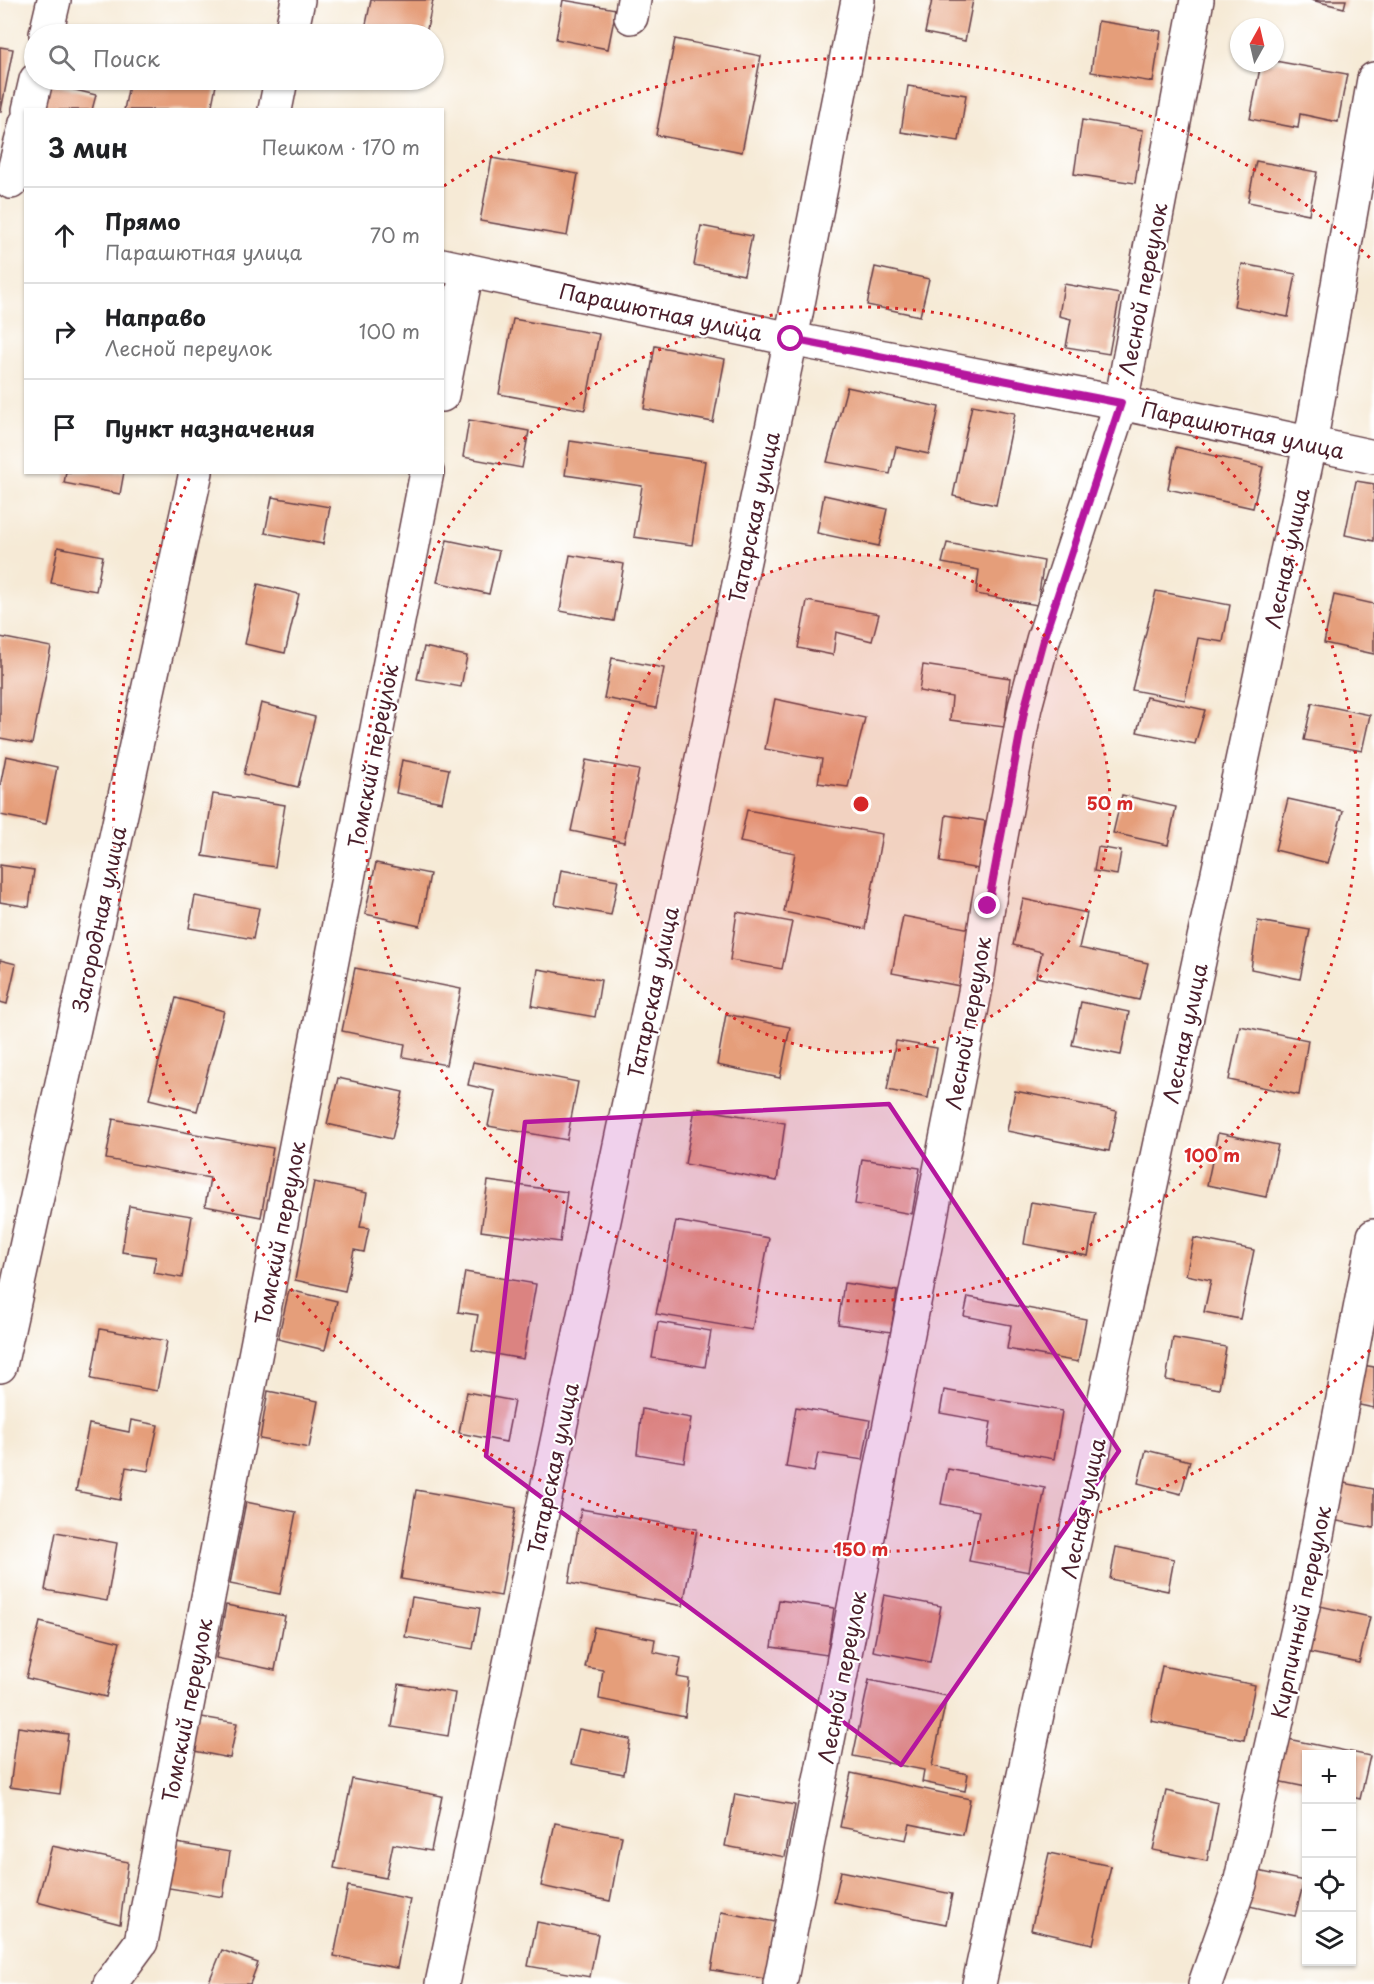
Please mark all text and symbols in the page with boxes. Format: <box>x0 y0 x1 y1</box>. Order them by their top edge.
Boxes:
north arrow <box>1230 18 1284 72</box>
search box <box>24 24 444 90</box>
icon: search <box>45 41 78 74</box>
text: Поиск <box>93 41 160 74</box>
text: 3 мин <box>48 128 128 167</box>
text: Пешком · 170 m <box>262 132 420 162</box>
street label: Лесной переулок <box>1110 199 1175 378</box>
text: Прямо <box>105 204 180 237</box>
icon: ahead <box>48 219 81 252</box>
text: 70 m <box>370 220 420 250</box>
text: Парашютная улица <box>105 237 302 267</box>
street label: Парашютная улица <box>556 274 766 348</box>
text: Направо <box>105 300 206 333</box>
icon: right <box>48 315 81 348</box>
text: 100 m <box>359 316 420 346</box>
route start <box>777 325 803 351</box>
text: Лесной переулок <box>105 333 272 363</box>
street label: Парашютная улица <box>1138 392 1348 466</box>
icon: arrive <box>48 411 81 444</box>
text: Пункт назначения <box>105 411 315 444</box>
street label: Татарская улица <box>719 428 787 606</box>
street label: Лесная улица <box>1256 484 1317 631</box>
street label: Томский переулок <box>338 661 406 851</box>
text: 50 m <box>1087 789 1133 816</box>
centre of rings <box>851 794 871 814</box>
street label: Загородная улица <box>63 822 133 1015</box>
route end <box>974 892 1000 918</box>
street label: Татарская улица <box>618 903 686 1081</box>
street label: Лесной переулок <box>936 933 998 1112</box>
street label: Лесная улица <box>1154 959 1215 1106</box>
street label: Томский переулок <box>245 1138 313 1328</box>
text: 100 m <box>1184 1141 1240 1168</box>
street label: Татарская улица <box>518 1379 586 1557</box>
street label: Лесная улица <box>1052 1434 1113 1581</box>
street label: Кирпичный переулок <box>1262 1502 1338 1722</box>
text: 150 m <box>834 1535 888 1562</box>
street label: Лесной переулок <box>809 1587 874 1766</box>
street label: Томский переулок <box>152 1615 220 1805</box>
map controls <box>1302 1750 1356 1966</box>
button: + <box>1302 1750 1356 1804</box>
button: − <box>1302 1804 1356 1858</box>
button: locate <box>1302 1858 1356 1912</box>
button: layers <box>1302 1912 1356 1966</box>

